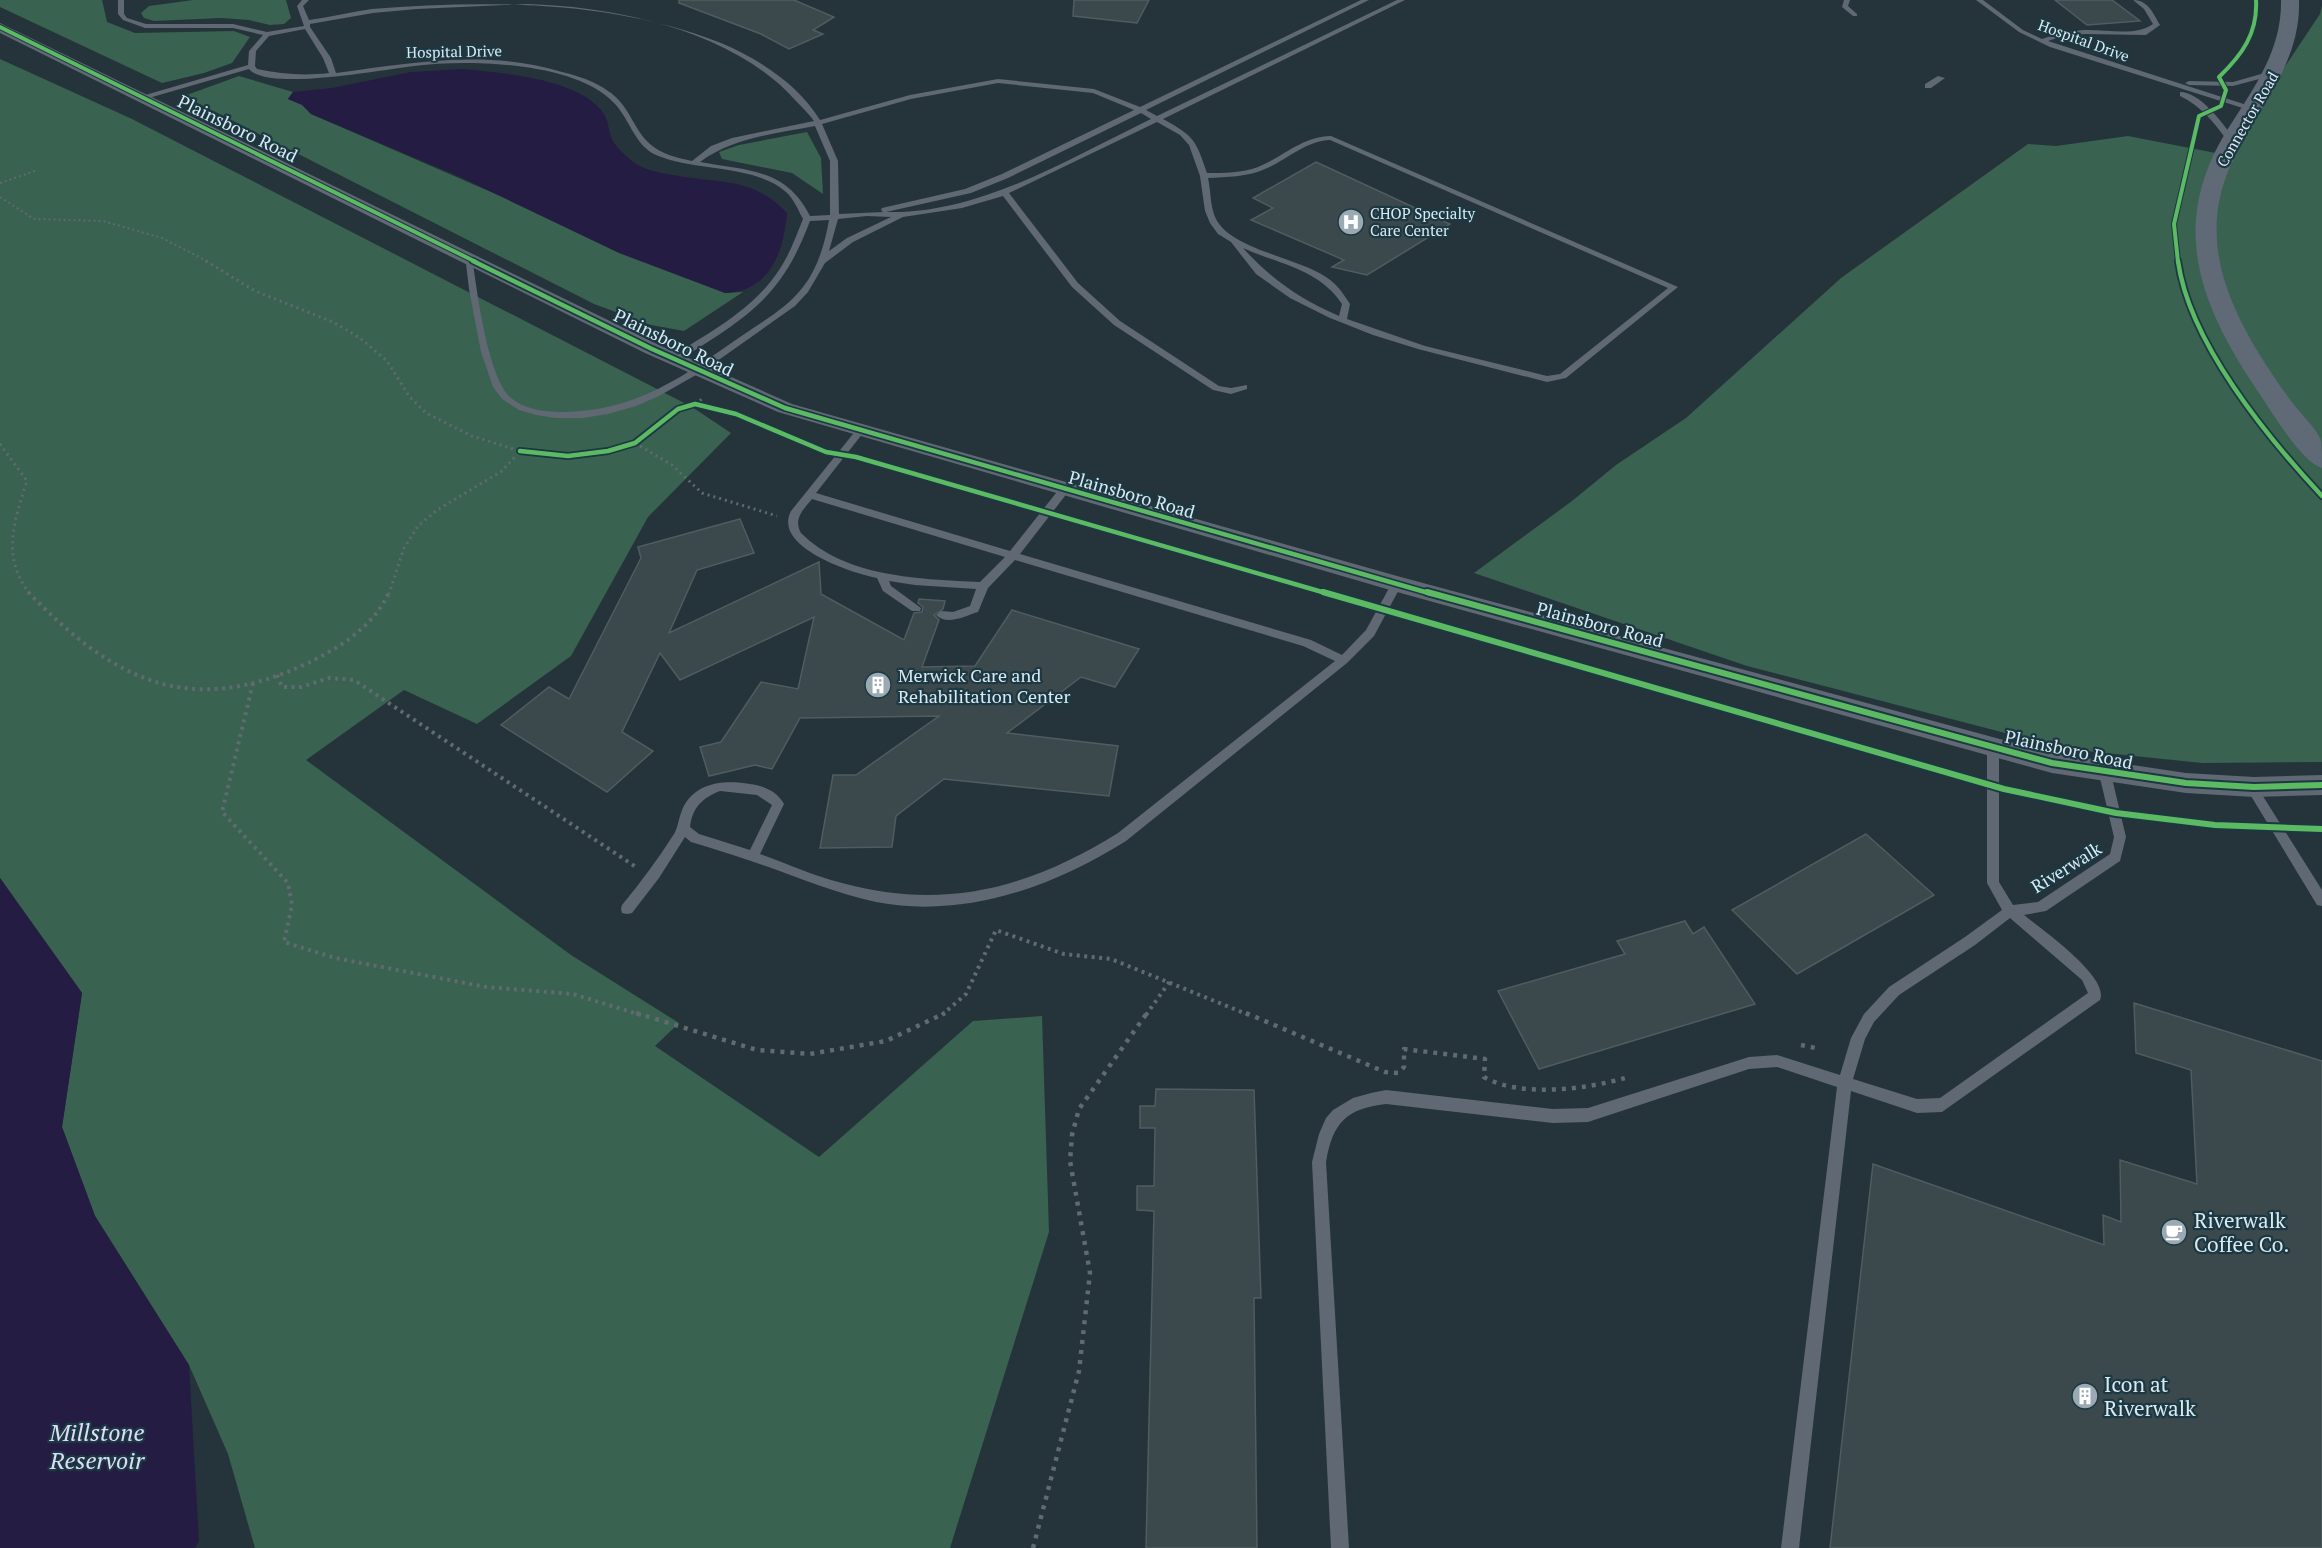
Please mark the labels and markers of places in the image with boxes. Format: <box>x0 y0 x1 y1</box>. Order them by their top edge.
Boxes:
place label: CHOP Specialty Care Center <box>1370 203 1475 240</box>
hospital icon: CHOP Specialty Care Center <box>1336 207 1366 237</box>
place label: Merwick Care and Rehabilitation Center <box>898 663 1070 708</box>
building icon: Merwick Care and Rehabilitation Center <box>863 670 893 700</box>
place label: Riverwalk Coffee Co. <box>2194 1206 2289 1258</box>
cafe icon: Riverwalk Coffee Co. <box>2159 1217 2189 1247</box>
place label: Icon at Riverwalk <box>2104 1370 2196 1422</box>
building icon: Icon at Riverwalk <box>2070 1381 2100 1411</box>

